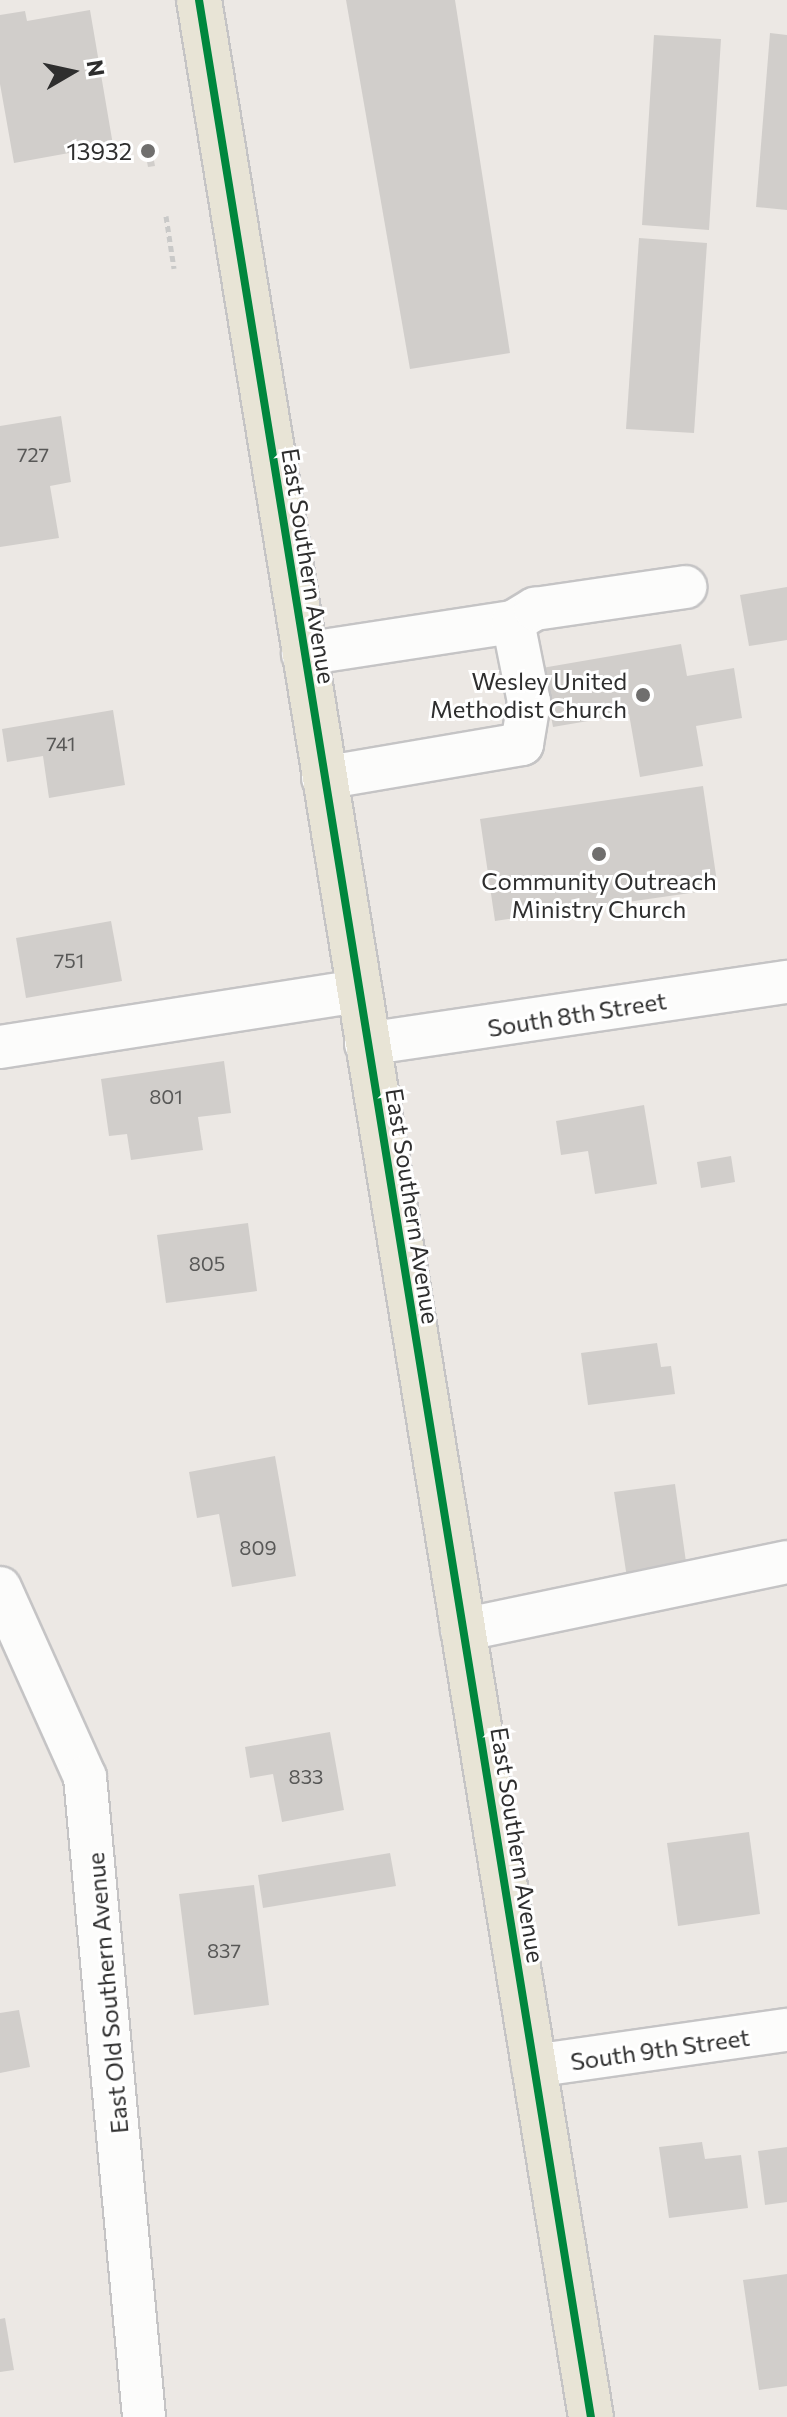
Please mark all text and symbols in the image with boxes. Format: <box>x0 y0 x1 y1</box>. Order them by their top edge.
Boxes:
north arrow <box>32 32 112 112</box>
text: N <box>82 58 111 78</box>
place label: 13932 <box>67 137 132 165</box>
marker: 13932 <box>139 142 157 160</box>
house number: 727 <box>17 442 49 466</box>
street label: East Southern Avenue <box>276 446 342 686</box>
place label: Wesley United Methodist Church <box>430 667 627 723</box>
marker: Wesley United Methodist Church <box>634 686 652 704</box>
house number: 741 <box>46 731 76 755</box>
marker: Community Outreach Ministry Church <box>590 845 608 863</box>
place label: Community Outreach Ministry Church <box>481 867 717 923</box>
house number: 751 <box>54 948 84 972</box>
street label: South 8th Street <box>486 986 668 1042</box>
house number: 801 <box>149 1084 183 1108</box>
street label: East Southern Avenue <box>380 1086 446 1326</box>
house number: 805 <box>189 1251 225 1275</box>
house number: 809 <box>239 1535 277 1559</box>
street label: East Southern Avenue <box>485 1725 551 1965</box>
house number: 833 <box>289 1764 323 1788</box>
street label: East Old Southern Avenue <box>80 1851 134 2135</box>
house number: 837 <box>207 1938 241 1962</box>
street label: South 9th Street <box>569 2022 751 2076</box>

